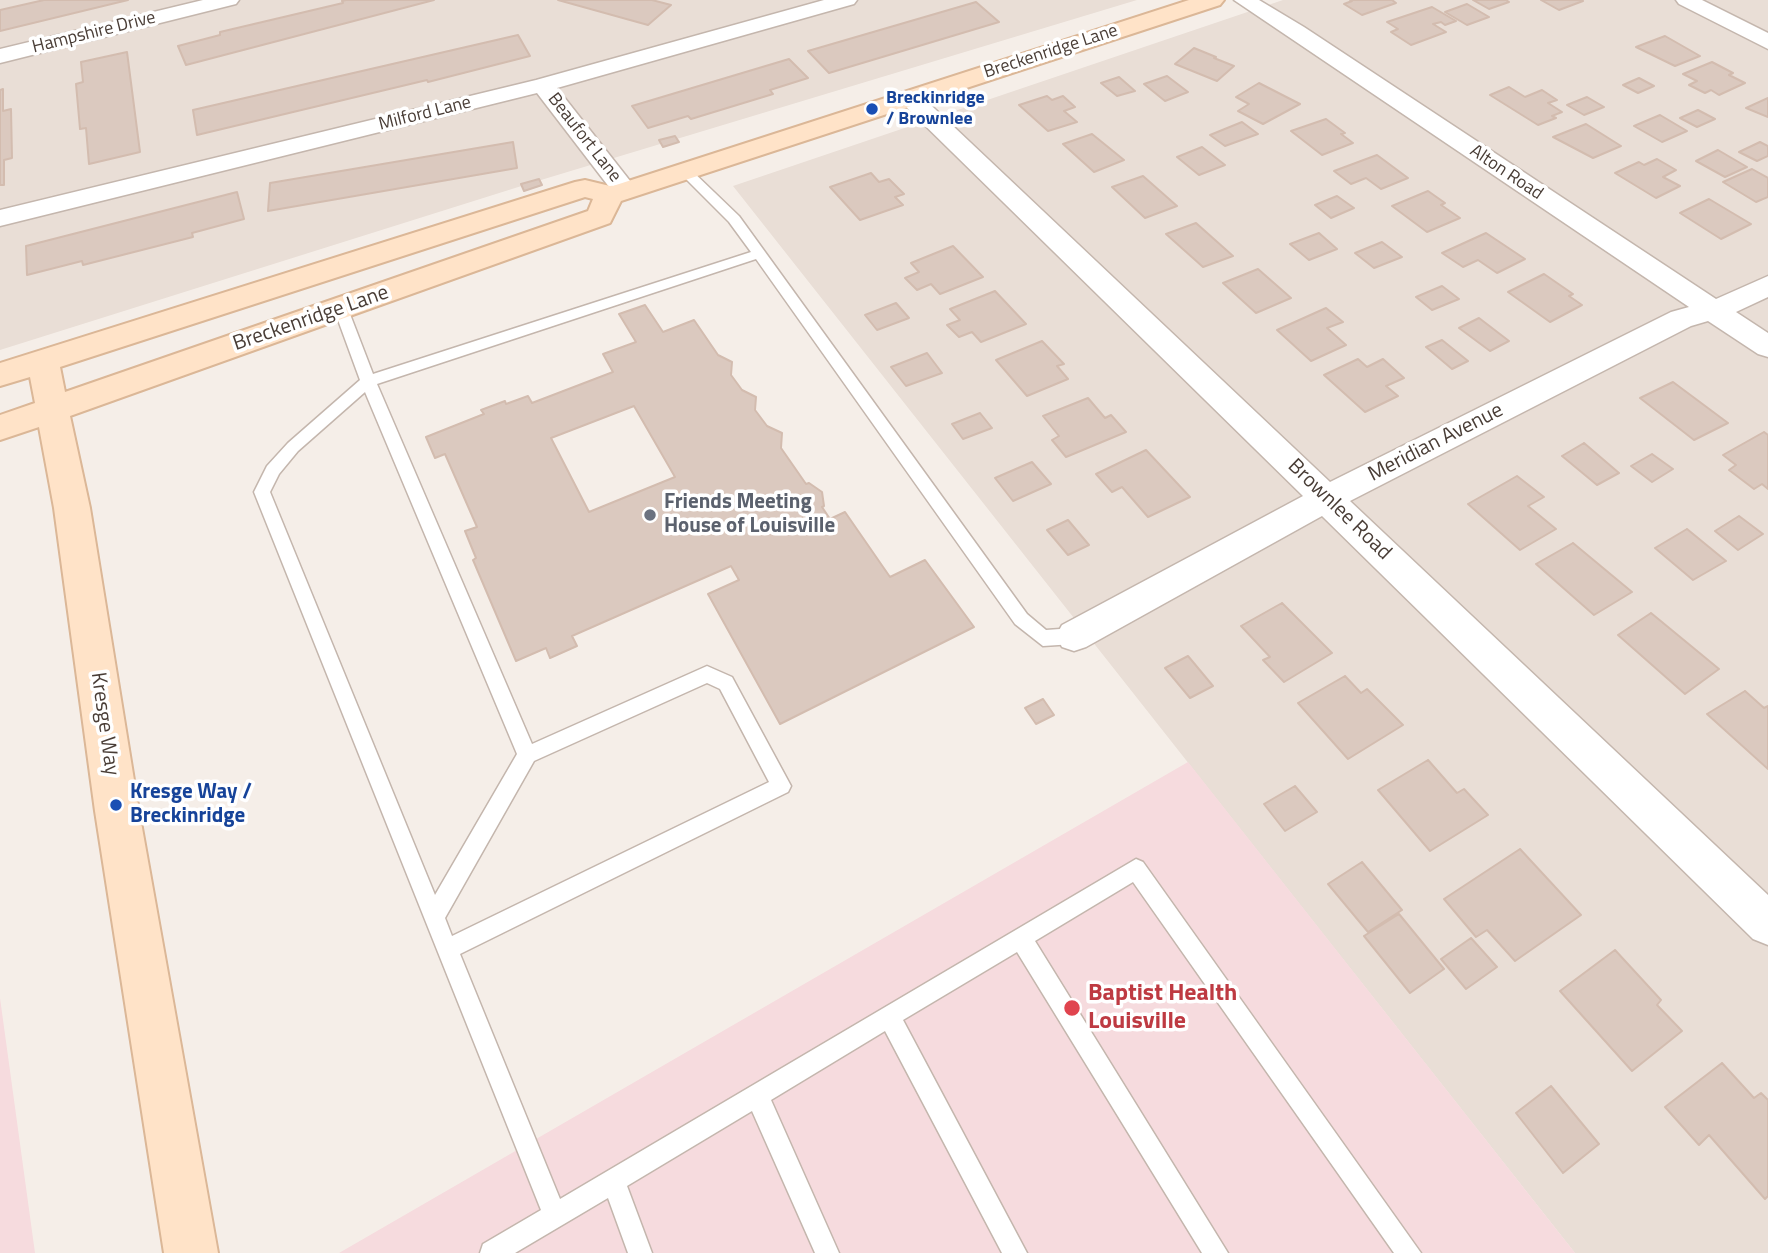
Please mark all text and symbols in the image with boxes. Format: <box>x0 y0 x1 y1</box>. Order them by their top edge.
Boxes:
street label: Hampshire Drive <box>30 7 158 59</box>
street label: Breckenridge Lane <box>981 20 1121 84</box>
place label: Breckinridge / Brownlee <box>886 88 985 130</box>
street label: Beaufort Lane <box>543 89 625 187</box>
street label: Milford Lane <box>377 92 473 136</box>
marker: Breckinridge / Brownlee <box>864 101 880 117</box>
street label: Alton Road <box>1465 141 1547 205</box>
street label: Breckenridge Lane <box>230 281 392 357</box>
street label: Meridian Avenue <box>1364 398 1508 488</box>
street label: Brownlee Road <box>1282 454 1396 566</box>
place label: Friends Meeting House of Louisville <box>664 490 835 540</box>
marker: Friends Meeting House of Louisville <box>642 507 658 523</box>
street label: Kresge Way <box>84 671 124 777</box>
place label: Kresge Way / Breckinridge <box>130 780 252 830</box>
marker: Kresge Way / Breckinridge <box>108 797 124 813</box>
place label: Baptist Health Louisville <box>1088 980 1237 1036</box>
marker: Baptist Health Louisville <box>1062 998 1082 1018</box>

